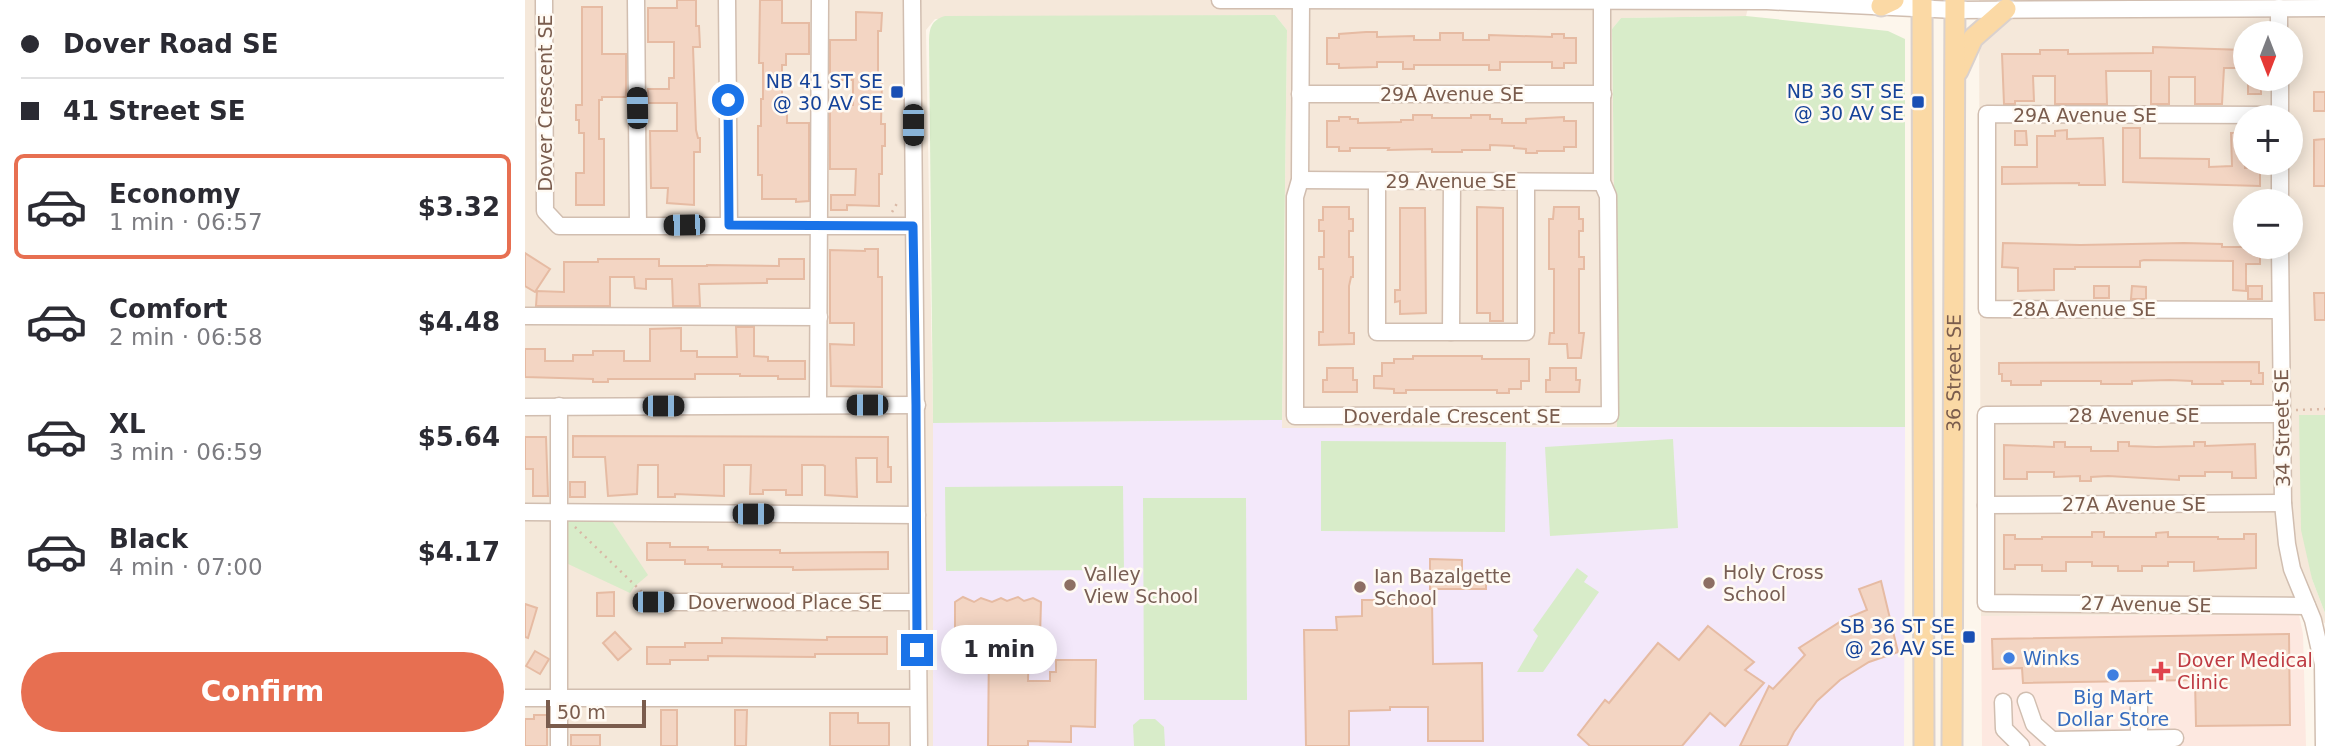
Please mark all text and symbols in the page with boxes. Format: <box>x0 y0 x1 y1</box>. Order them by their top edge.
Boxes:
street label: Dover Crescent SE <box>534 14 556 192</box>
north arrow <box>2233 21 2303 91</box>
map controls <box>2233 21 2303 259</box>
text: Dover Road SE <box>63 29 278 59</box>
place label: NB 41 ST SE @ 30 AV SE <box>766 70 883 114</box>
place label: NB 36 ST SE @ 30 AV SE <box>1787 80 1904 124</box>
street label: 29A Avenue SE <box>1380 83 1524 105</box>
route start <box>712 84 744 116</box>
marker: NB 41 ST SE @ 30 AV SE <box>889 84 905 100</box>
car <box>627 87 648 129</box>
marker: NB 36 ST SE @ 30 AV SE <box>1910 94 1926 110</box>
text: 41 Street SE <box>63 96 245 126</box>
car <box>903 104 924 146</box>
street label: 29A Avenue SE <box>2013 104 2157 126</box>
button: + <box>2233 105 2303 175</box>
street label: 29 Avenue SE <box>1386 170 1516 192</box>
icon: car <box>25 175 88 238</box>
text: Economy <box>109 179 240 209</box>
button: − <box>2233 189 2303 259</box>
text: $3.32 <box>418 192 500 222</box>
text: 1 min · 06:57 <box>109 209 263 235</box>
car <box>663 214 706 236</box>
icon: car <box>25 290 88 353</box>
text: Comfort <box>109 294 227 324</box>
street label: 28A Avenue SE <box>2012 298 2156 320</box>
text: $4.48 <box>418 307 500 337</box>
street label: 36 Street SE <box>1942 314 1965 432</box>
text: 2 min · 06:58 <box>109 324 263 350</box>
street label: 34 Street SE <box>2270 369 2294 487</box>
car <box>847 395 889 416</box>
car <box>643 396 685 417</box>
street label: 28 Avenue SE <box>2069 404 2199 426</box>
icon: car <box>25 405 88 468</box>
street label: Doverdale Crescent SE <box>1343 405 1561 427</box>
text: XL <box>109 409 146 439</box>
text: $5.64 <box>418 422 500 452</box>
text: 3 min · 06:59 <box>109 439 263 465</box>
street label: 27A Avenue SE <box>2062 493 2206 515</box>
car <box>733 504 775 525</box>
icon: car <box>25 520 88 583</box>
text: Black <box>109 524 188 554</box>
text: $4.17 <box>418 537 500 567</box>
text: 4 min · 07:00 <box>109 554 263 580</box>
place label: Holy Cross School <box>1723 561 1824 605</box>
place label: Valley View School <box>1084 563 1198 607</box>
place label: Ian Bazalgette School <box>1374 565 1511 609</box>
marker: Holy Cross School <box>1701 575 1717 591</box>
marker: Valley View School <box>1062 577 1078 593</box>
marker: Ian Bazalgette School <box>1352 579 1368 595</box>
street label: Doverwood Place SE <box>688 591 882 613</box>
car <box>633 592 675 613</box>
street label: 27 Avenue SE <box>2080 592 2212 616</box>
place label: SB 36 ST SE @ 26 AV SE <box>1840 615 1955 659</box>
callout: 1 min <box>941 626 1057 674</box>
marker: SB 36 ST SE @ 26 AV SE <box>1961 629 1977 645</box>
route end <box>901 634 933 666</box>
text: 1 min <box>963 636 1035 662</box>
place label: Winks <box>2023 647 2080 669</box>
place label: Dover Medical Clinic <box>2177 649 2313 693</box>
marker: Winks <box>2001 650 2017 666</box>
button: Confirm <box>21 652 504 732</box>
marker: Dover Medical Clinic <box>2151 661 2171 681</box>
marker: Big Mart Dollar Store <box>2105 667 2121 683</box>
place label: Big Mart Dollar Store <box>2057 686 2169 730</box>
scale bar <box>546 697 646 729</box>
text: 50 m <box>557 701 606 723</box>

